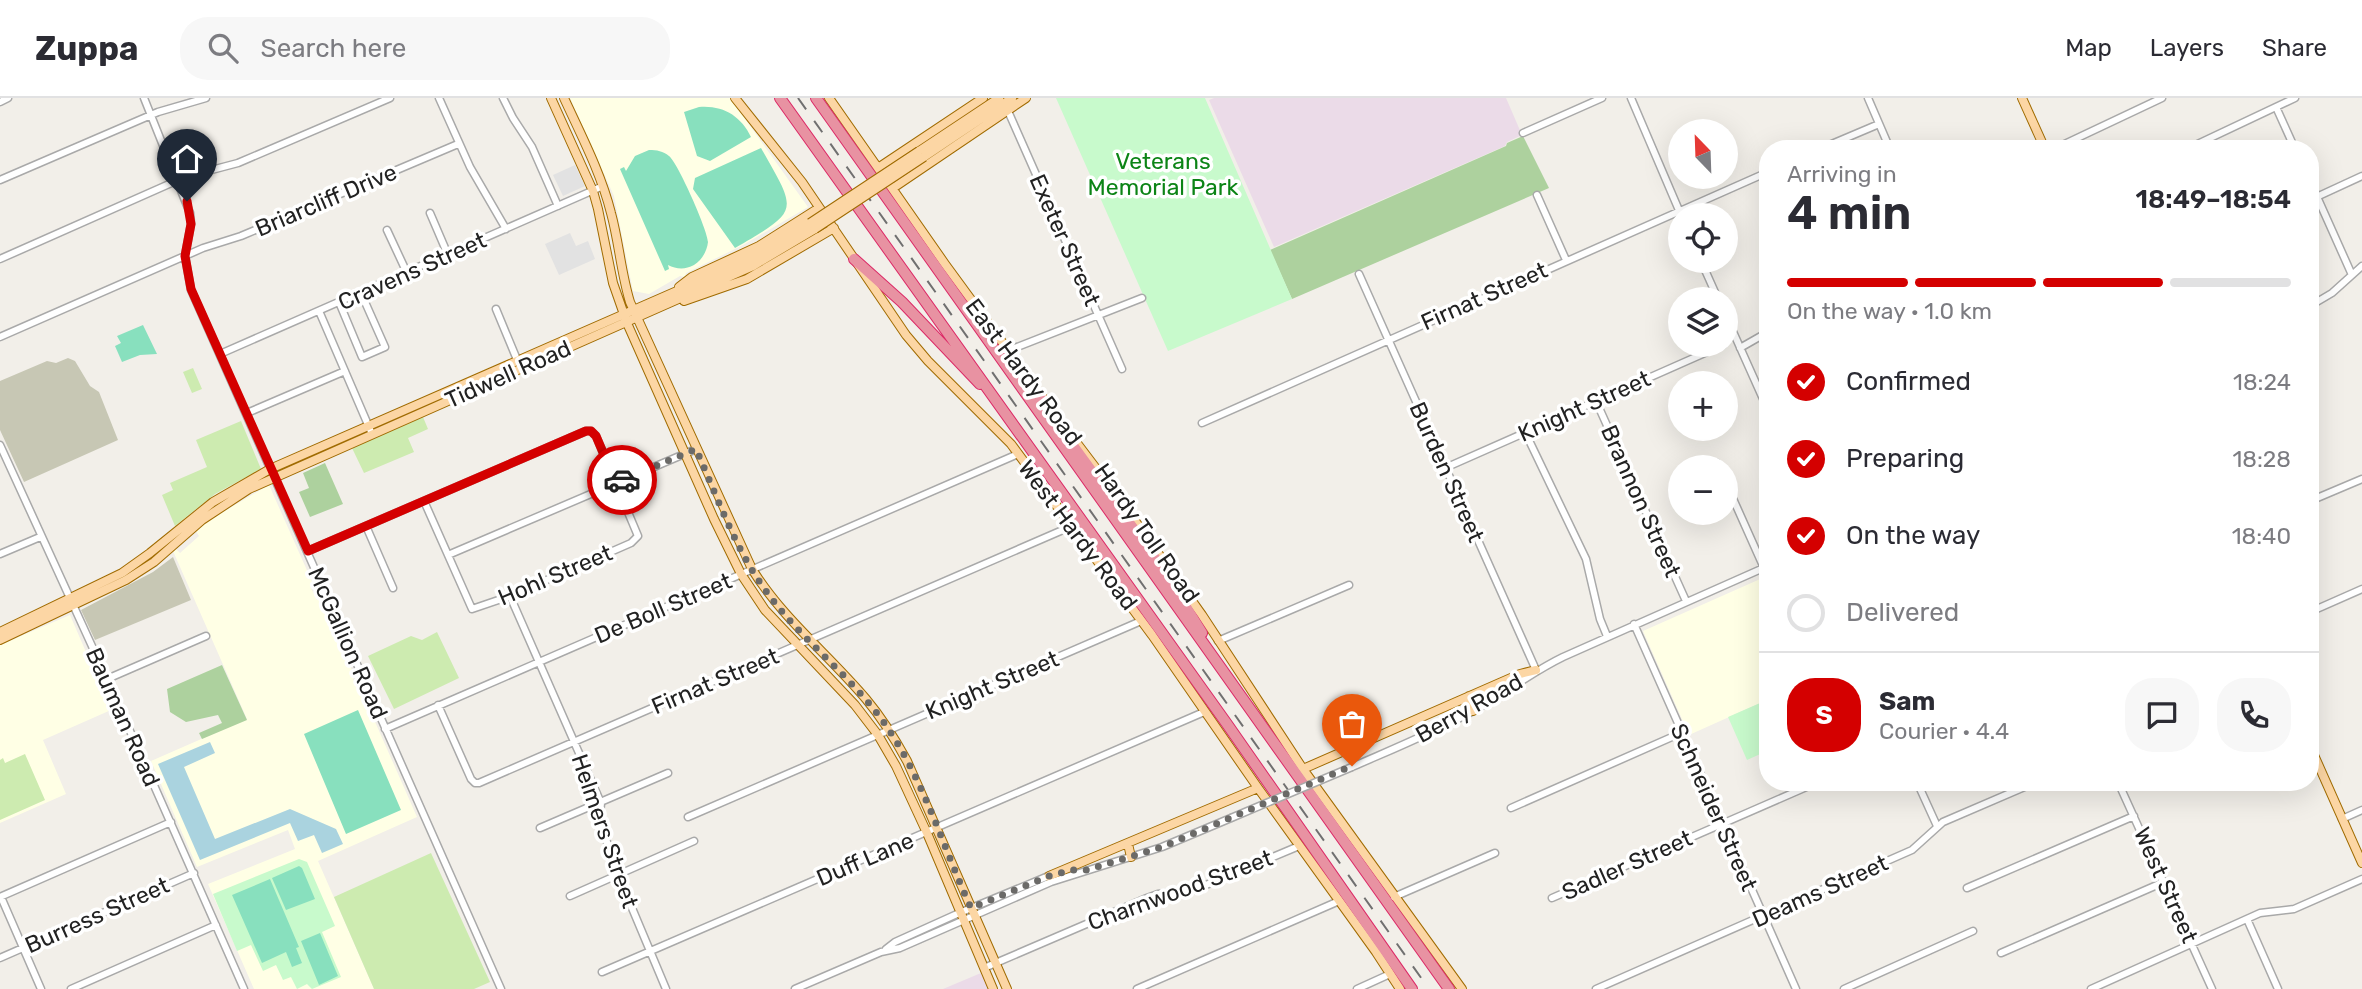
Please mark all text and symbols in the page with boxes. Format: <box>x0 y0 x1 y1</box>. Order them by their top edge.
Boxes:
search box <box>180 17 670 80</box>
text: Zuppa <box>35 29 138 68</box>
icon: search <box>204 29 242 67</box>
text: Search here <box>260 33 406 64</box>
text: Map <box>2065 34 2112 62</box>
text: Layers <box>2150 34 2224 62</box>
text: Share <box>2262 34 2327 62</box>
north arrow <box>1668 119 1738 189</box>
map controls <box>1668 119 1738 525</box>
pin <box>157 129 217 201</box>
icon: home <box>168 140 206 178</box>
park label: Veterans Memorial Park <box>1088 147 1239 201</box>
street label: Briarcliff Drive <box>251 158 401 242</box>
text: Arriving in <box>1787 160 1897 188</box>
street label: Exeter Street <box>1024 170 1106 310</box>
text: 18:49–18:54 <box>2136 184 2291 215</box>
text: 4 min <box>1787 186 1911 241</box>
button: locate <box>1668 203 1738 273</box>
street label: Cravens Street <box>334 226 490 316</box>
street label: Firnat Street <box>1416 256 1552 336</box>
button: layers <box>1668 287 1738 357</box>
street label: East Hardy Road <box>960 293 1088 451</box>
text: On the way · 1.0 km <box>1787 297 1992 325</box>
street label: Tidwell Road <box>441 334 575 414</box>
icon: check <box>1787 363 1825 401</box>
street label: Knight Street <box>1513 364 1655 448</box>
text: Confirmed <box>1846 366 1971 397</box>
text: 18:24 <box>2233 368 2291 396</box>
button: + <box>1668 371 1738 441</box>
street label: Burden Street <box>1404 398 1490 546</box>
street label: Brannon Street <box>1595 421 1687 581</box>
icon: check <box>1787 440 1825 478</box>
text: Preparing <box>1846 443 1964 474</box>
courier <box>587 445 657 515</box>
text: 18:28 <box>2233 445 2291 473</box>
street label: West Hardy Road <box>1012 454 1144 616</box>
button: − <box>1668 455 1738 525</box>
street label: Hardy Toll Road <box>1088 458 1206 608</box>
icon: car <box>603 461 641 499</box>
icon: check <box>1787 517 1825 555</box>
text: On the way <box>1846 520 1980 551</box>
text: 18:40 <box>2232 522 2291 550</box>
street label: Hohl Street <box>494 538 616 612</box>
street label: McGallion Road <box>302 563 394 723</box>
street label: De Boll Street <box>590 567 736 649</box>
text: Delivered <box>1846 597 1959 628</box>
street label: Firnat Street <box>647 642 783 720</box>
street label: Bauman Road <box>80 643 166 791</box>
street label: Knight Street <box>921 644 1063 726</box>
street label: Berry Road <box>1411 667 1527 749</box>
button: chat <box>2125 678 2199 752</box>
button: phone <box>2217 678 2291 752</box>
text: Sam <box>1879 686 1935 717</box>
pin <box>1322 694 1382 766</box>
text: S <box>1815 700 1833 731</box>
icon: bag <box>1333 705 1371 743</box>
text: Courier · 4.4 <box>1879 717 2009 745</box>
street label: Schneider Street <box>1665 719 1763 895</box>
street label: Helmers Street <box>566 750 644 912</box>
street label: West Street <box>2128 823 2204 947</box>
street label: Sadler Street <box>1558 824 1696 906</box>
street label: Duff Lane <box>812 826 918 892</box>
street label: Charnwood Street <box>1084 844 1276 936</box>
street label: Deams Street <box>1748 849 1892 933</box>
street label: Burress Street <box>21 871 173 959</box>

